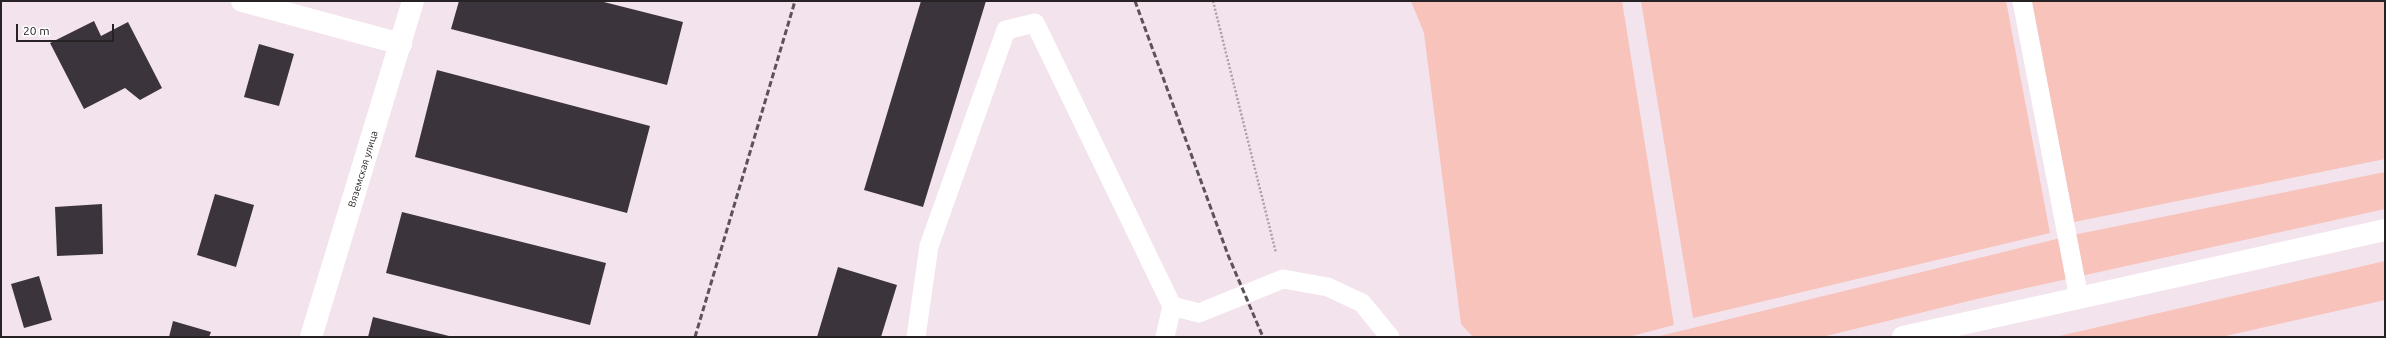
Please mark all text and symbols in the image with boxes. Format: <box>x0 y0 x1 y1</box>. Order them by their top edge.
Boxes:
scale bar <box>18 16 116 42</box>
text: 20 m <box>23 24 50 37</box>
street label: Вяземская улица <box>346 129 380 209</box>

